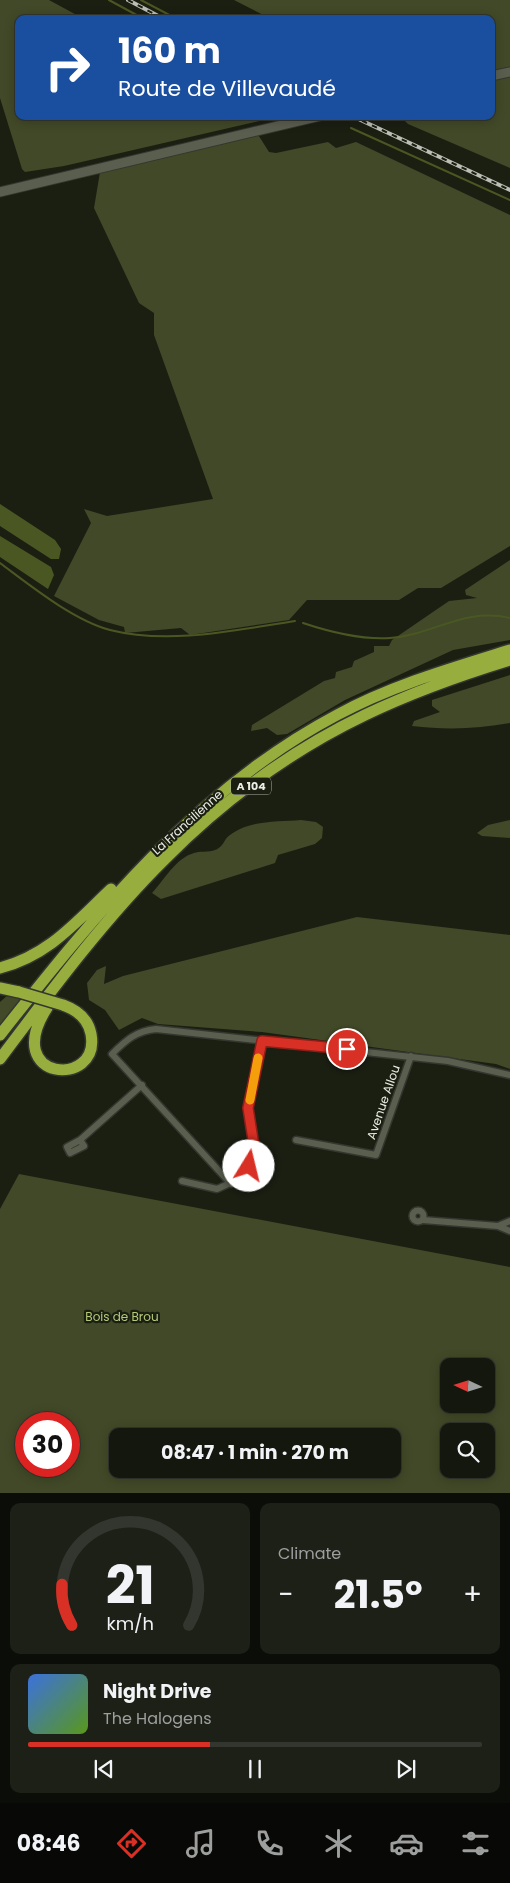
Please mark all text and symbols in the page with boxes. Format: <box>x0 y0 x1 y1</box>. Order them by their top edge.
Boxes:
text: 160 m <box>118 26 221 75</box>
icon: right <box>35 35 100 100</box>
text: Route de Villevaudé <box>118 73 336 104</box>
road number: A 104 <box>231 778 271 794</box>
street label: La Francilienne <box>148 786 226 858</box>
pin <box>326 1028 368 1070</box>
icon: arrive <box>333 1035 361 1063</box>
street label: Avenue Allou <box>362 1063 404 1141</box>
position arrow <box>222 1139 274 1191</box>
park label: Bois de Brou <box>85 1308 159 1325</box>
north arrow <box>440 1358 495 1412</box>
map controls <box>440 1358 495 1478</box>
speed limit sign: 30 <box>15 1412 80 1477</box>
button: search <box>440 1423 495 1478</box>
text: 08:47 · 1 min · 270 m <box>161 1439 349 1466</box>
text: Climate <box>278 1542 341 1565</box>
text: 21 <box>105 1549 155 1622</box>
text: 21.5° <box>334 1568 423 1621</box>
text: − <box>278 1575 293 1614</box>
text: + <box>463 1575 482 1614</box>
text: km/h <box>106 1611 154 1636</box>
text: Night Drive <box>103 1678 212 1705</box>
text: The Halogens <box>103 1707 211 1730</box>
icon: previous <box>90 1755 118 1783</box>
icon: pause <box>241 1755 269 1783</box>
icon: next <box>392 1755 420 1783</box>
icon: directions <box>114 1826 149 1861</box>
icon: music <box>183 1826 218 1861</box>
icon: phone <box>252 1826 287 1861</box>
icon: climate <box>321 1826 356 1861</box>
icon: car <box>389 1826 424 1861</box>
icon: filters <box>458 1826 493 1861</box>
text: 08:46 <box>17 1828 81 1859</box>

